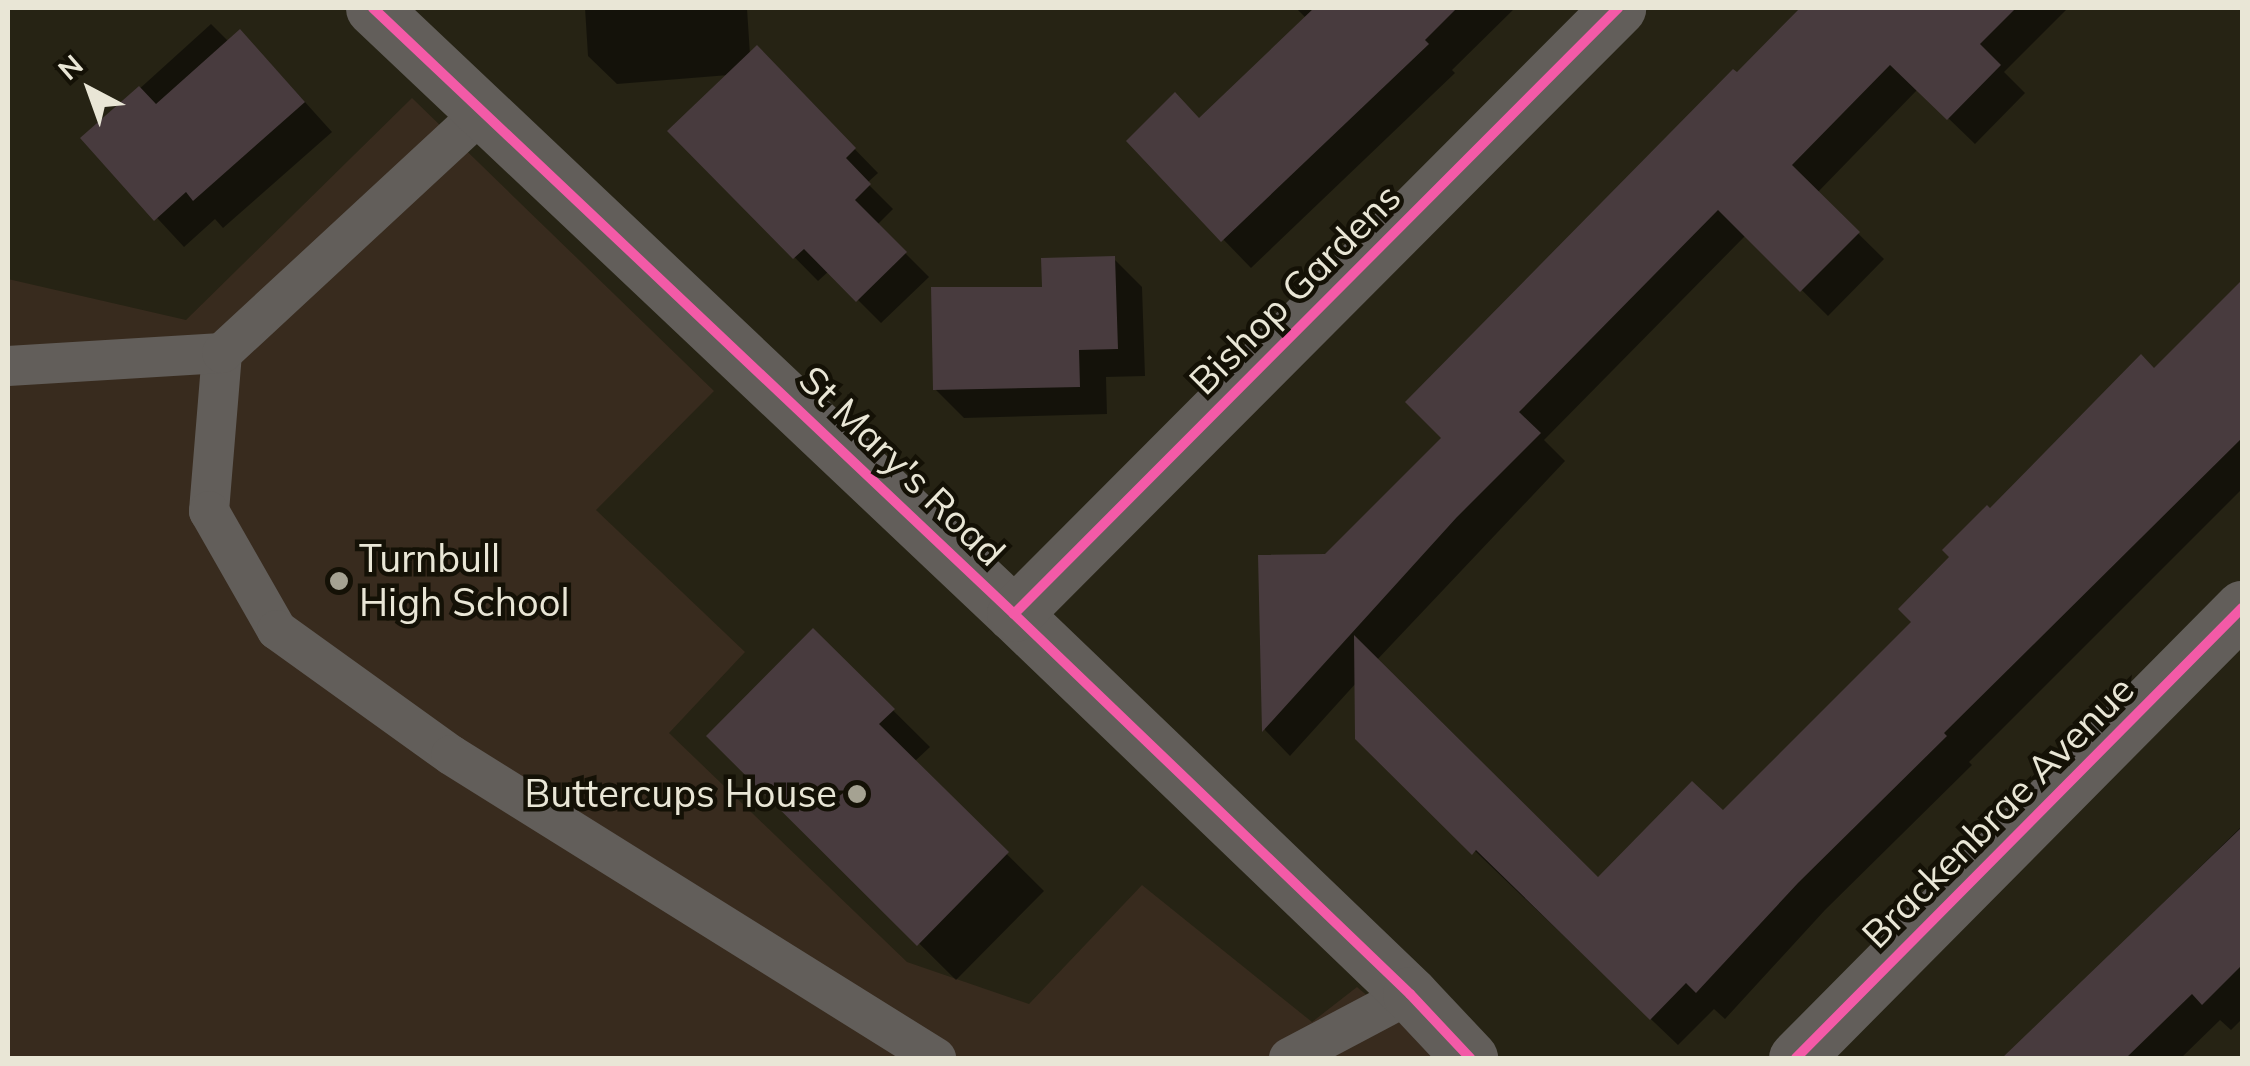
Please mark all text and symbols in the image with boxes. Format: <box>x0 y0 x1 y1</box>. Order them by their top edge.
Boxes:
north arrow <box>40 40 140 140</box>
text: N <box>51 47 89 87</box>
street label: Bishop Gardens <box>1180 174 1410 404</box>
street label: St Mary's Road <box>790 357 1014 575</box>
place label: Turnbull High School <box>359 536 569 626</box>
marker: Turnbull High School <box>328 570 350 592</box>
street label: Brackenbrae Avenue <box>1853 667 2143 957</box>
place label: Buttercups House <box>525 771 837 817</box>
marker: Buttercups House <box>846 783 868 805</box>

